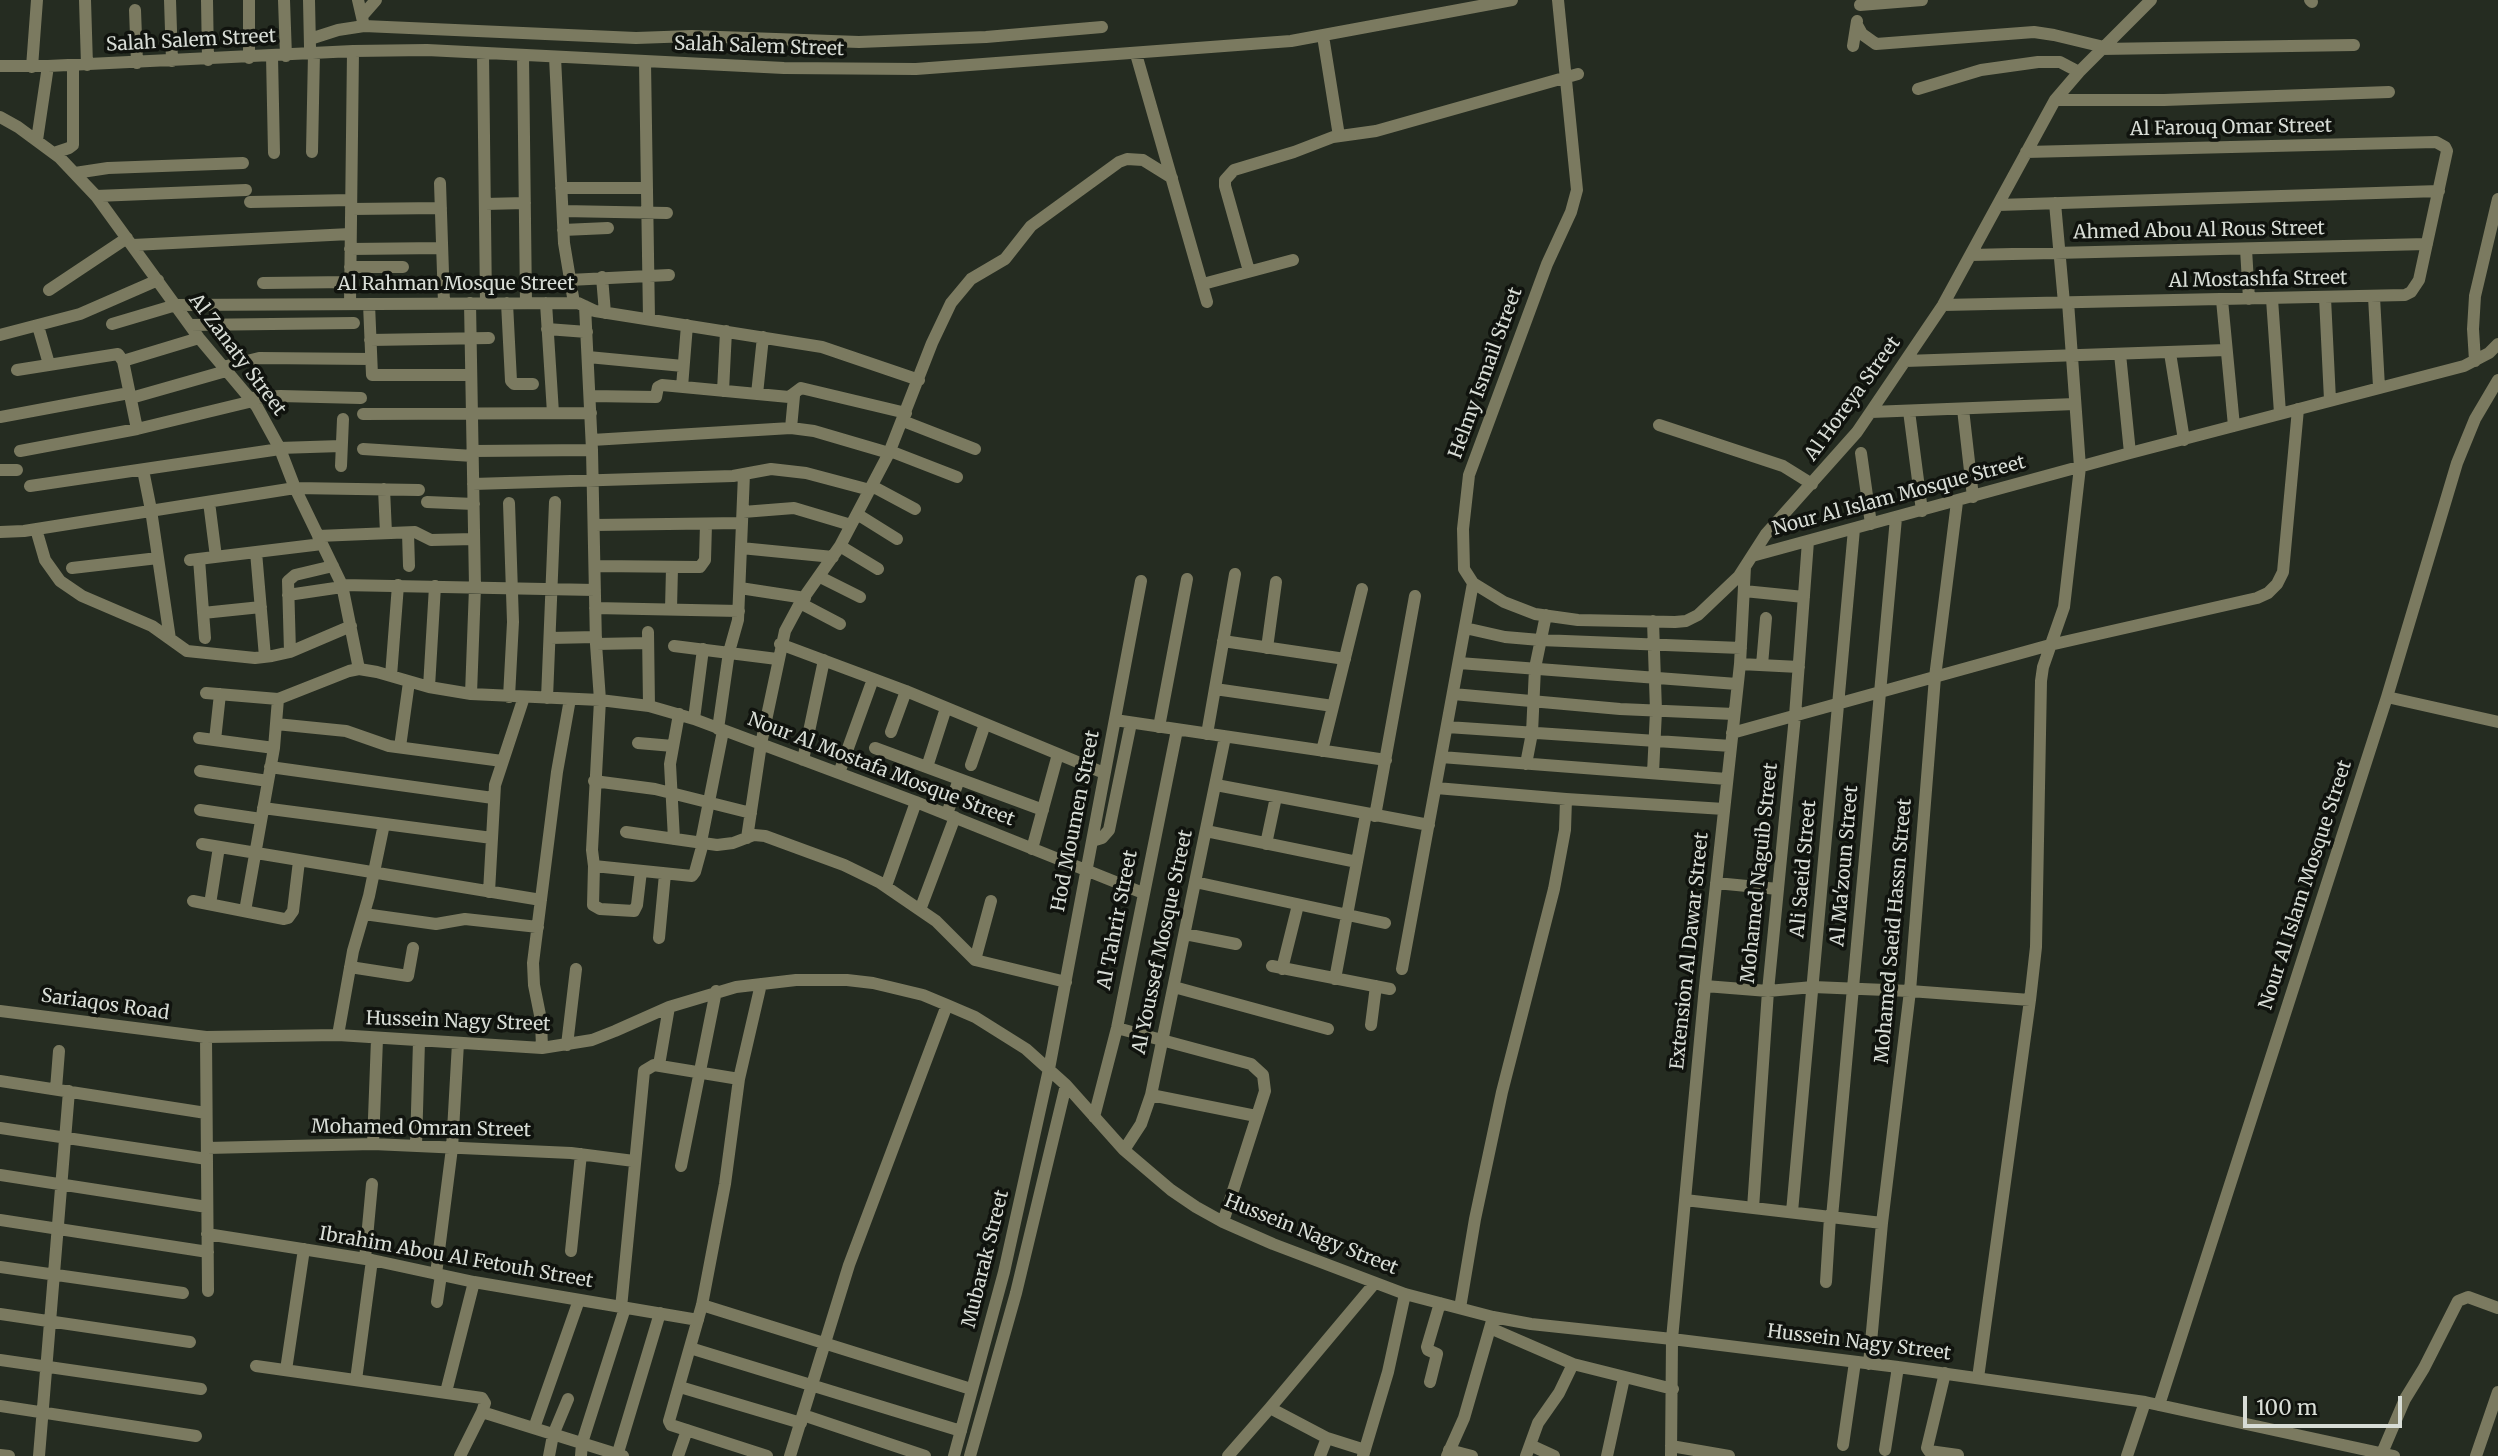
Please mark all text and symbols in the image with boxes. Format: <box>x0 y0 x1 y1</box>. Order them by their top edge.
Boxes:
street label: Salah Salem Street <box>105 25 277 57</box>
street label: Salah Salem Street <box>673 33 845 61</box>
street label: Al Farouq Omar Street <box>2130 115 2332 141</box>
street label: Ahmed Abou Al Rous Street <box>2073 217 2325 245</box>
street label: Al Mostashfa Street <box>2168 267 2348 293</box>
street label: Al Rahman Mosque Street <box>337 274 575 296</box>
street label: Helmy Ismail Street <box>1444 284 1528 462</box>
street label: Al Zanaty Street <box>184 289 290 421</box>
street label: Al Horeya Street <box>1800 332 1906 466</box>
street label: Nour Al Islam Mosque Street <box>1770 451 2028 541</box>
street label: Nour Al Mostafa Mosque Street <box>744 708 1018 832</box>
street label: Hod Moumen Street <box>1047 728 1105 914</box>
street label: Nour Al Islam Mosque Street <box>2255 757 2357 1013</box>
street label: Mohamed Naguib Street <box>1737 762 1783 984</box>
street label: Al Ma'zoun Street <box>1827 785 1863 947</box>
street label: Mohamed Saeid Hassn Street <box>1871 797 1917 1065</box>
street label: Ali Saeid Street <box>1787 799 1821 939</box>
street label: Al Youssef Mosque Street <box>1128 828 1198 1056</box>
street label: Extension Al Dawar Street <box>1666 831 1714 1071</box>
street label: Al Tahrir Street <box>1093 848 1143 992</box>
street label: Sariaqos Road <box>39 985 171 1025</box>
street label: Hussein Nagy Street <box>365 1007 551 1037</box>
street label: Mohamed Omran Street <box>311 1116 531 1142</box>
street label: Mubarak Street <box>958 1188 1014 1330</box>
street label: Hussein Nagy Street <box>1221 1190 1401 1280</box>
street label: Ibrahim Abou Al Fetouh Street <box>317 1223 595 1293</box>
street label: Hussein Nagy Street <box>1766 1320 1952 1366</box>
scale bar <box>2246 1382 2405 1426</box>
text: 100 m <box>2256 1394 2318 1421</box>

